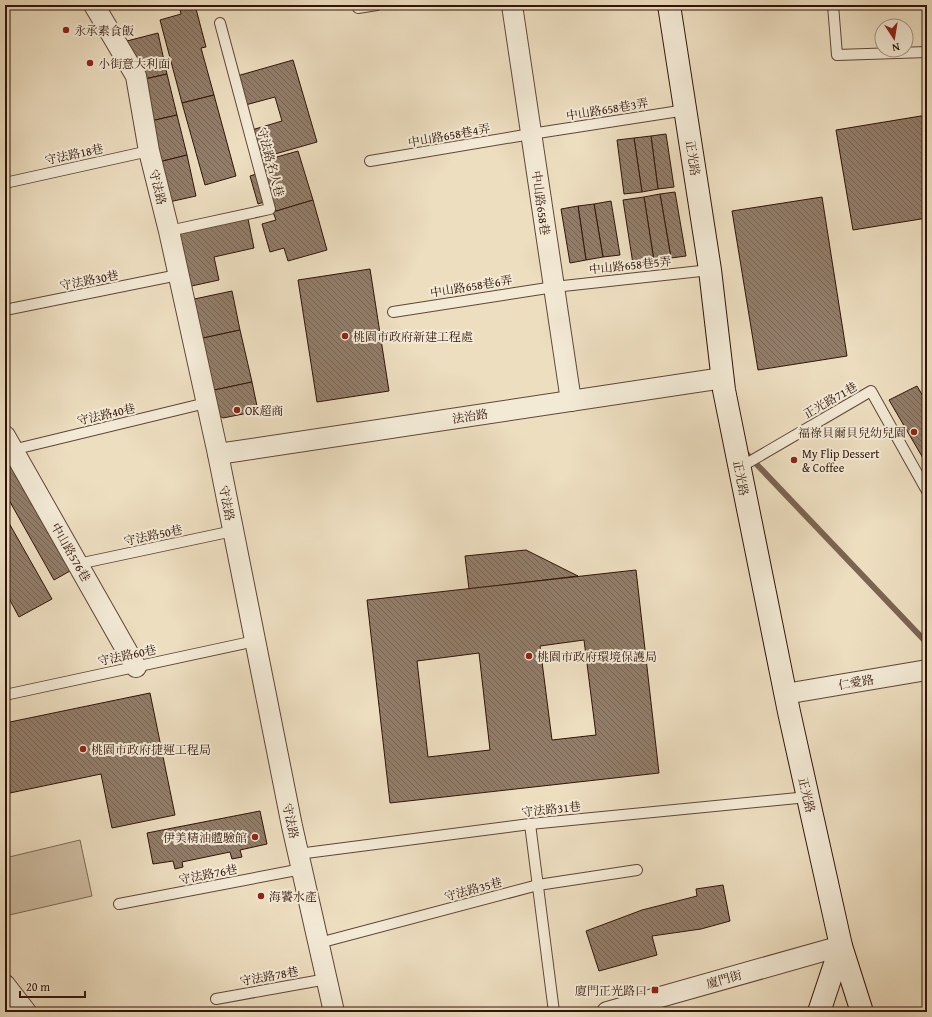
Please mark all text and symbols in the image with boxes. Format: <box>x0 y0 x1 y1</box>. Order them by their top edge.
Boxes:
north arrow <box>874 18 914 58</box>
place label: 永承素食飯 <box>74 22 134 39</box>
marker: 永承素食飯 <box>61 25 71 35</box>
text: N <box>890 39 901 57</box>
place label: 小街意大利面 <box>98 55 170 72</box>
marker: 小街意大利面 <box>85 58 95 68</box>
street label: 中山路658巷3弄 <box>565 94 649 124</box>
street label: 中山路658巷4弄 <box>407 119 491 151</box>
street label: 守法路名人巷 <box>253 125 289 199</box>
street label: 守法路18巷 <box>43 139 105 169</box>
street label: 正光路 <box>682 139 704 177</box>
street label: 守法路 <box>145 167 171 207</box>
street label: 中山路658巷 <box>528 169 554 237</box>
street label: 中山路658巷5弄 <box>588 252 672 278</box>
street label: 守法路30巷 <box>58 266 120 294</box>
street label: 中山路658巷6弄 <box>429 271 513 301</box>
place label: 桃園市政府新建工程處 <box>353 328 473 345</box>
marker: 桃園市政府新建工程處 <box>340 331 350 341</box>
street label: 正光路71巷 <box>800 378 860 422</box>
street label: 守法路40巷 <box>75 399 137 429</box>
place label: OK超商 <box>245 402 283 419</box>
marker: OK超商 <box>232 405 242 415</box>
street label: 法治路 <box>451 405 489 427</box>
place label: 福祿貝爾貝兒幼兒園 <box>798 424 906 441</box>
marker: 福祿貝爾貝兒幼兒園 <box>909 427 919 437</box>
place label: My Flip Dessert & Coffee <box>802 445 880 476</box>
marker: My Flip Dessert & Coffee <box>789 455 799 465</box>
street label: 正光路 <box>729 459 753 497</box>
street label: 守法路 <box>215 484 239 522</box>
street label: 中山路576巷 <box>47 519 95 585</box>
street label: 守法路50巷 <box>122 520 184 550</box>
street label: 守法路60巷 <box>96 640 158 670</box>
place label: 桃園市政府環境保護局 <box>537 648 657 665</box>
marker: 桃園市政府環境保護局 <box>524 651 534 661</box>
street label: 仁愛路 <box>837 671 875 693</box>
place label: 桃園市政府捷運工程局 <box>91 741 211 758</box>
marker: 桃園市政府捷運工程局 <box>78 744 88 754</box>
street label: 正光路 <box>795 776 819 814</box>
street label: 守法路31巷 <box>520 797 582 821</box>
street label: 守法路 <box>279 802 303 840</box>
place label: 伊美精油體驗館 <box>163 829 247 846</box>
marker: 伊美精油體驗館 <box>250 832 260 842</box>
street label: 守法路76巷 <box>177 860 239 888</box>
street label: 守法路35巷 <box>442 873 504 905</box>
place label: 海饕水產 <box>269 888 317 905</box>
marker: 海饕水產 <box>256 891 266 901</box>
street label: 守法路78巷 <box>238 962 300 990</box>
street label: 廈門街 <box>704 966 745 992</box>
scale bar <box>20 973 85 999</box>
text: 20 m <box>26 978 50 995</box>
place label: 廈門正光路口 <box>575 982 647 999</box>
marker: 廈門正光路口 <box>650 985 660 995</box>

